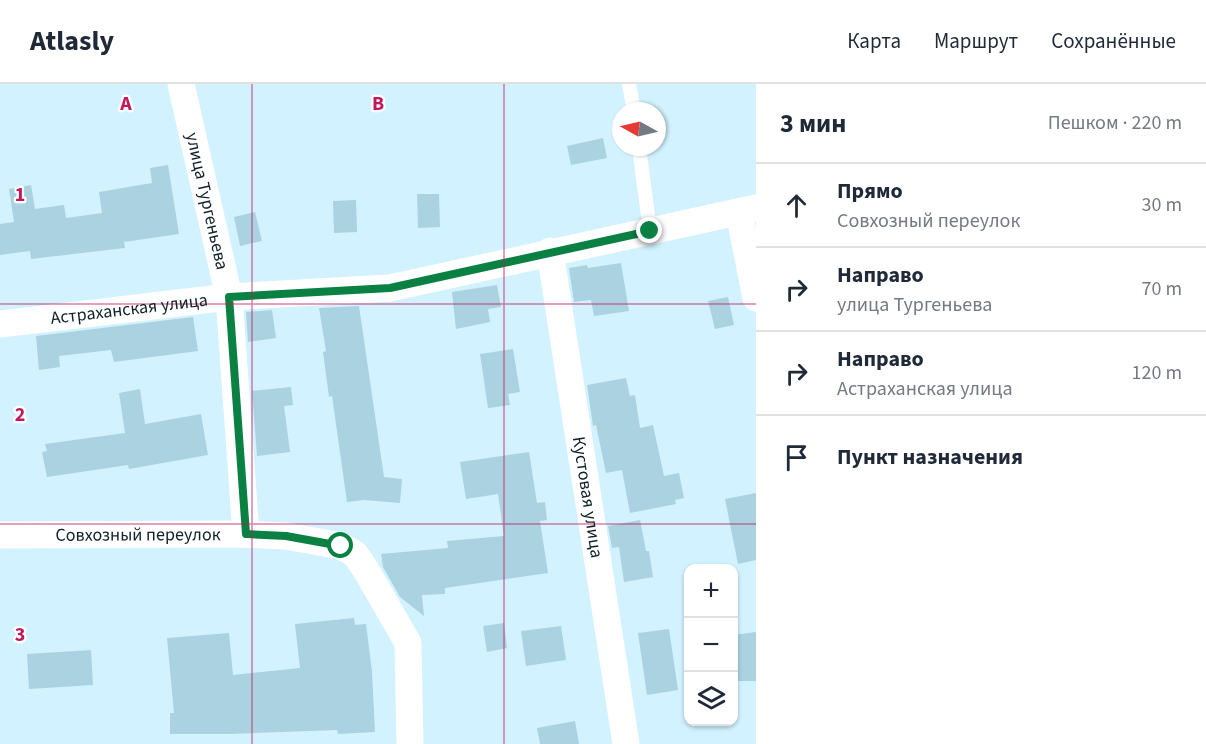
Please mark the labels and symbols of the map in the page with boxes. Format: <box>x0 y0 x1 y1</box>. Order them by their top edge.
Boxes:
text: A <box>119 90 132 118</box>
text: B <box>372 90 384 118</box>
north arrow <box>612 102 666 156</box>
street label: улица Тургеньева <box>180 130 235 272</box>
text: 1 <box>15 181 25 209</box>
route end <box>636 217 662 243</box>
street label: Астраханская улица <box>49 287 209 330</box>
text: 2 <box>15 401 25 429</box>
street label: Кустовая улица <box>566 435 610 560</box>
street label: Совхозный переулок <box>55 522 221 547</box>
route start <box>327 532 353 558</box>
text: 3 <box>15 621 25 649</box>

